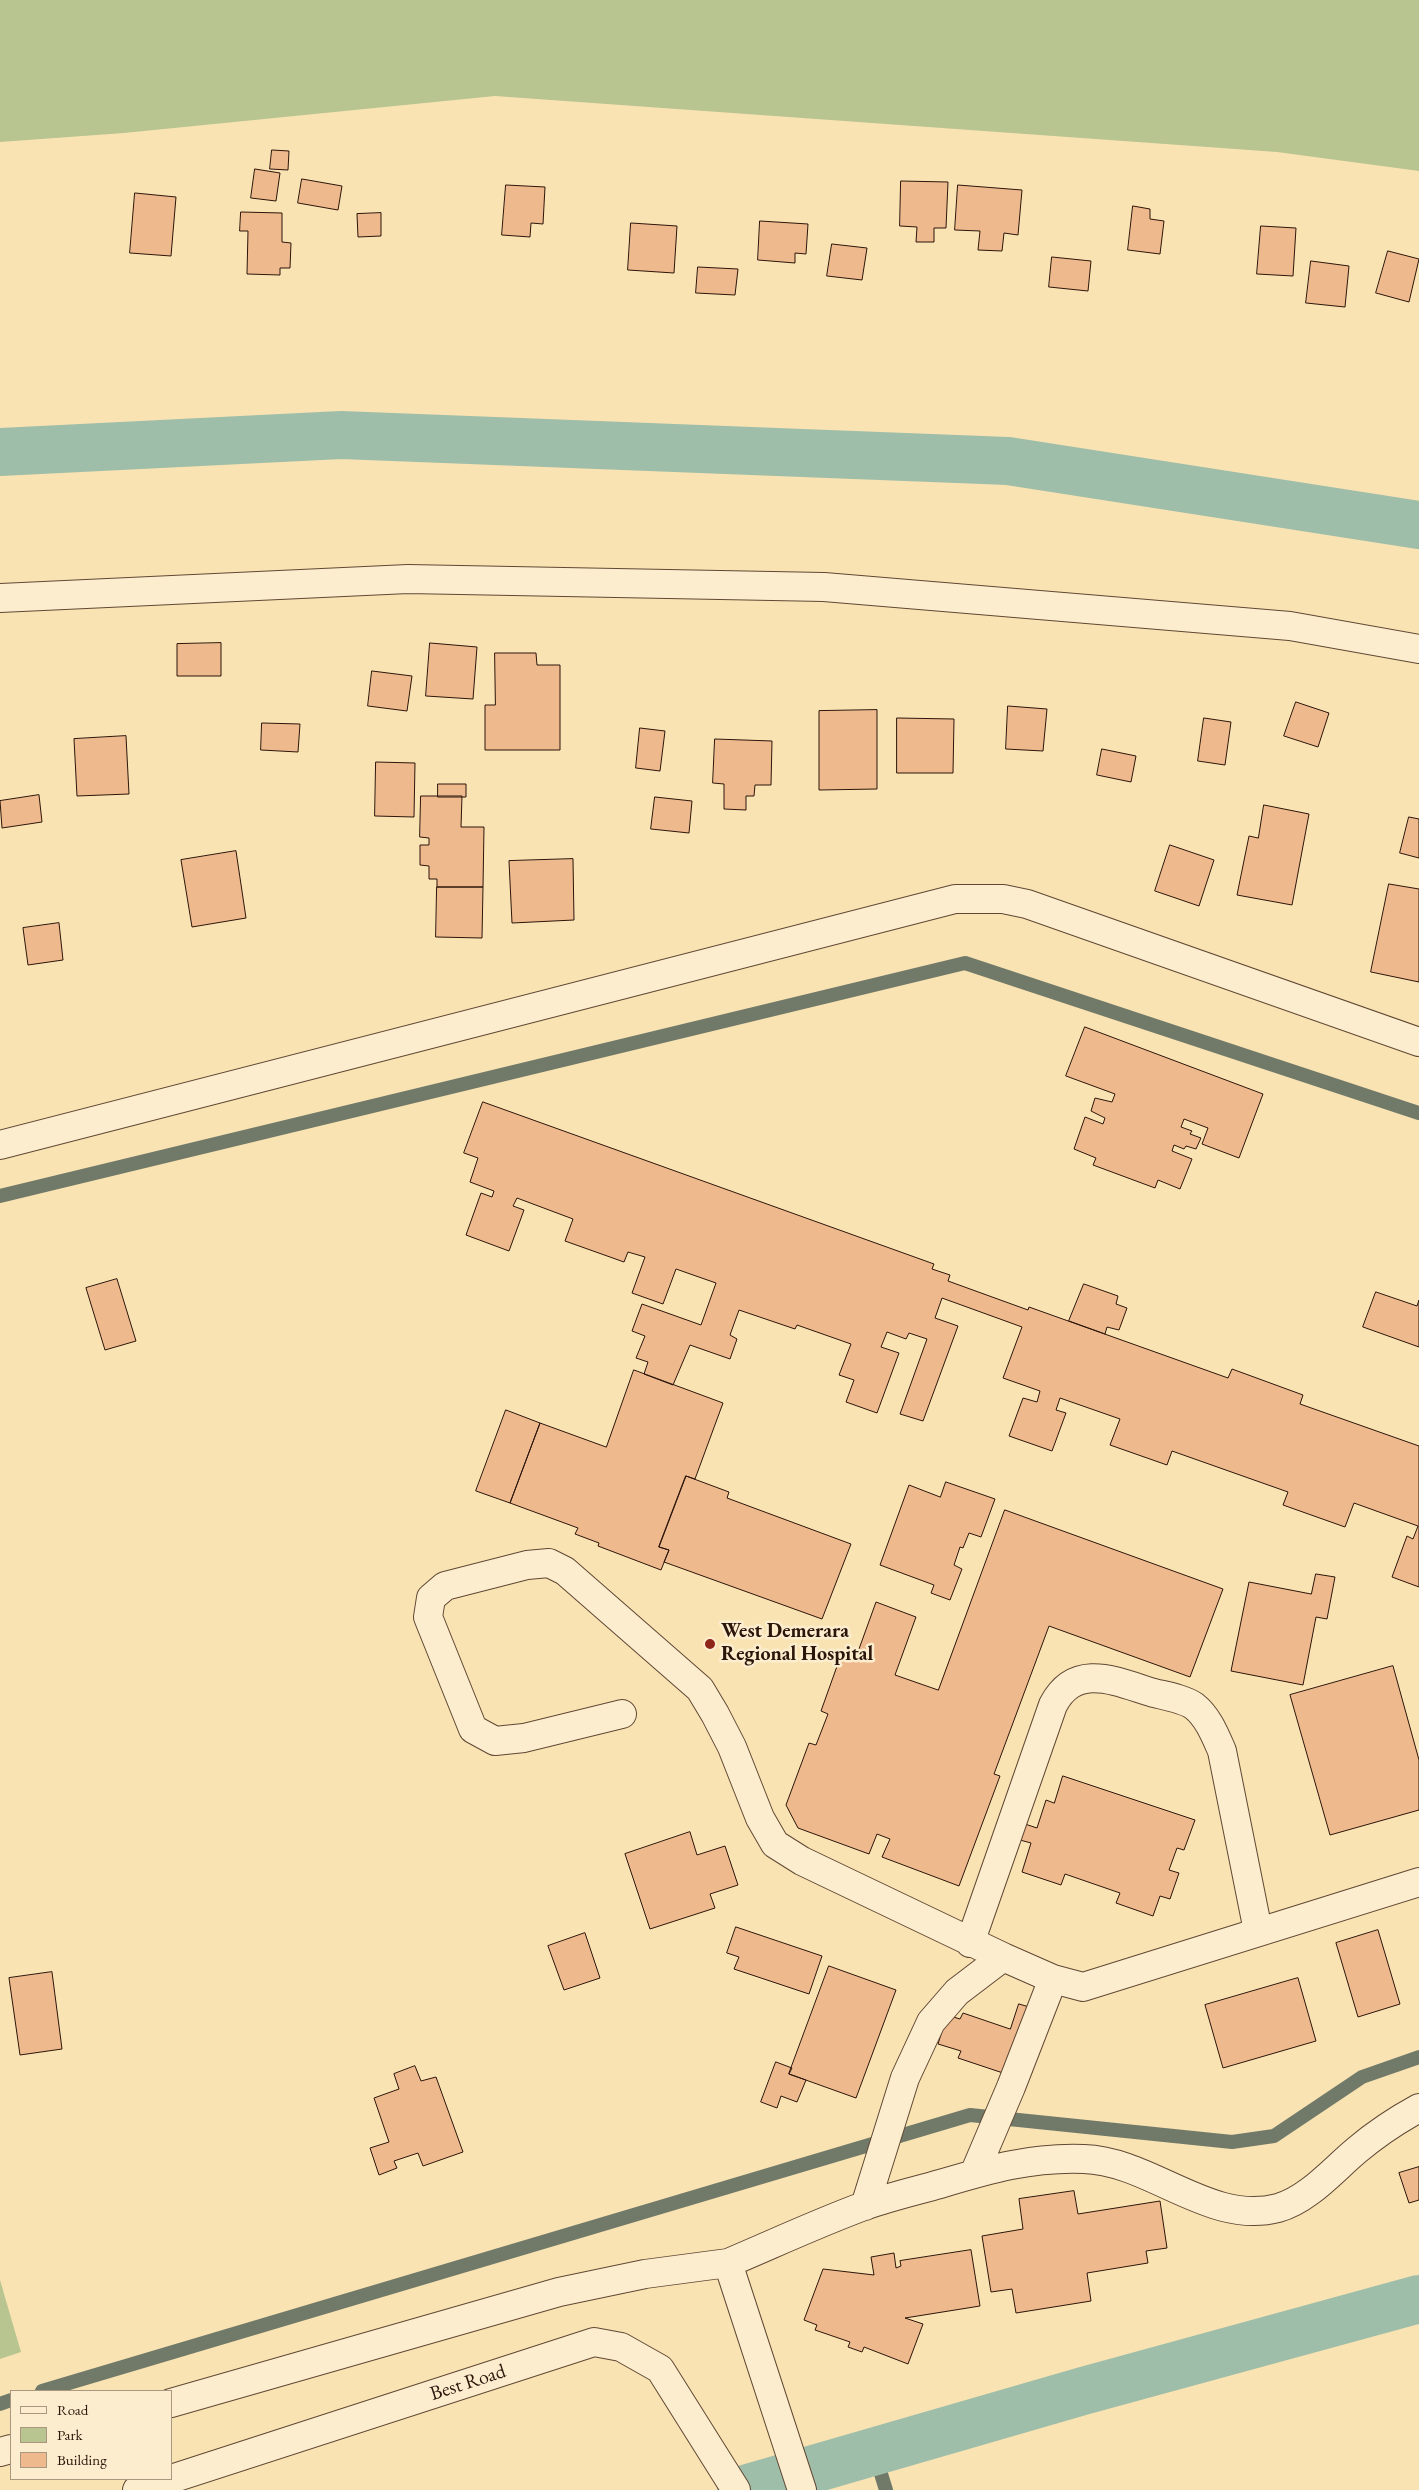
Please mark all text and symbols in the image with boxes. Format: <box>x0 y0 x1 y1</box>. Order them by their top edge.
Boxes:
place label: West Demerara Regional Hospital <box>721 1620 873 1667</box>
marker: West Demerara Regional Hospital <box>703 1637 717 1651</box>
street label: Best Road <box>427 2360 509 2406</box>
legend <box>10 2390 172 2480</box>
text: Road <box>57 2400 88 2419</box>
text: Park <box>57 2425 83 2444</box>
text: Building <box>57 2450 107 2469</box>

